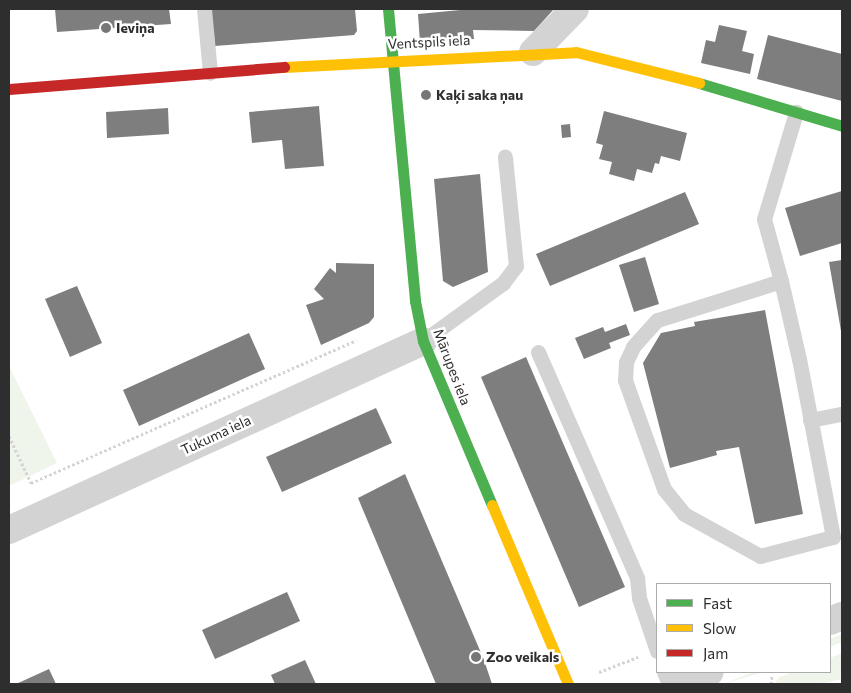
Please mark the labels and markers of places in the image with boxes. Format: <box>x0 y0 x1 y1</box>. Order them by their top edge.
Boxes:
place label: Ieviņa <box>116 20 155 36</box>
marker: Ieviņa <box>100 22 112 34</box>
place label: Kaķi saka ņau <box>436 87 523 103</box>
marker: Kaķi saka ņau <box>420 89 432 101</box>
place label: Zoo veikals <box>486 649 559 665</box>
marker: Zoo veikals <box>470 651 482 663</box>

